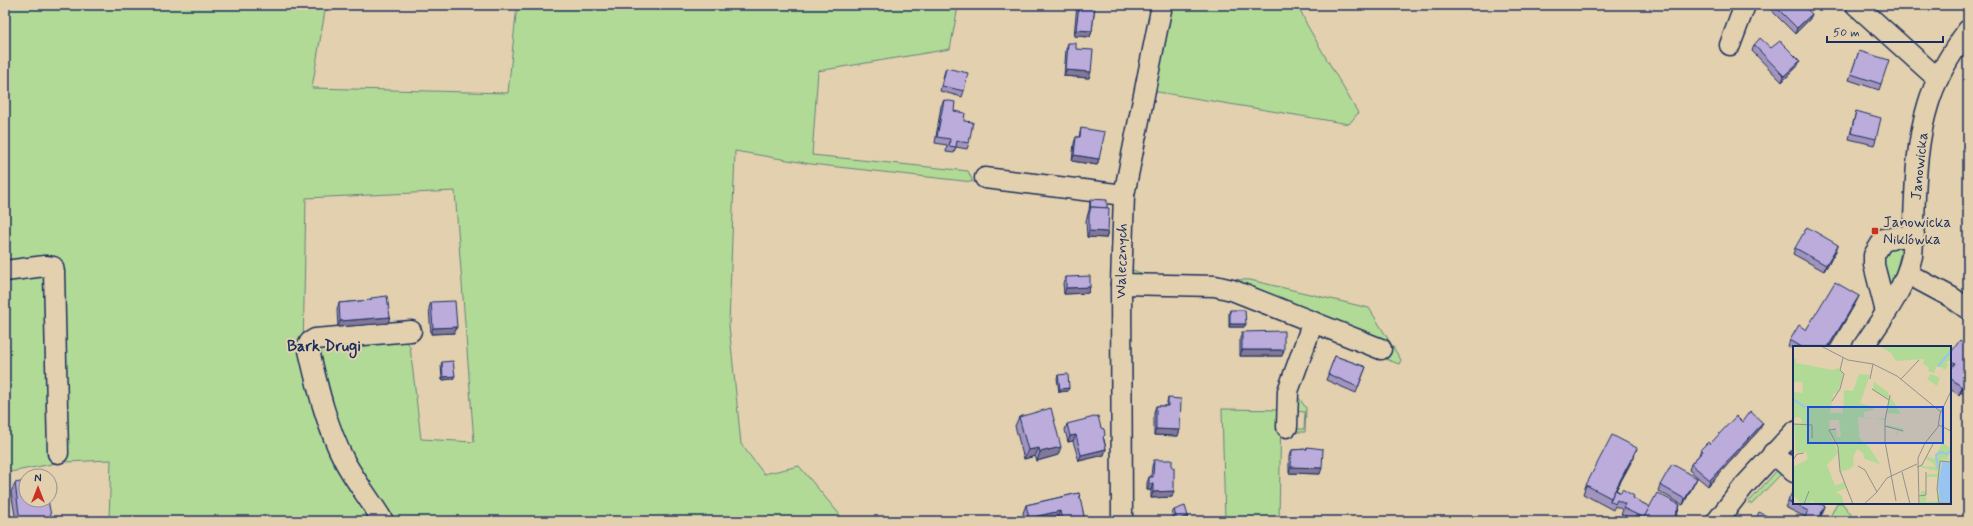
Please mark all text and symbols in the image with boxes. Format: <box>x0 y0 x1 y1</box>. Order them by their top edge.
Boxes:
scale bar <box>1827 18 1943 44</box>
text: 50 m <box>1833 25 1860 41</box>
street label: Janowicka <box>1906 131 1934 201</box>
place label: Janowicka Niklówka <box>1883 213 1951 250</box>
street label: Walecznych <box>1111 223 1133 299</box>
marker: Janowicka Niklówka <box>1870 226 1880 236</box>
district label: Bark Drugi <box>287 336 361 359</box>
inset map <box>1793 346 1951 504</box>
north arrow <box>18 468 58 508</box>
text: N <box>34 472 42 486</box>

